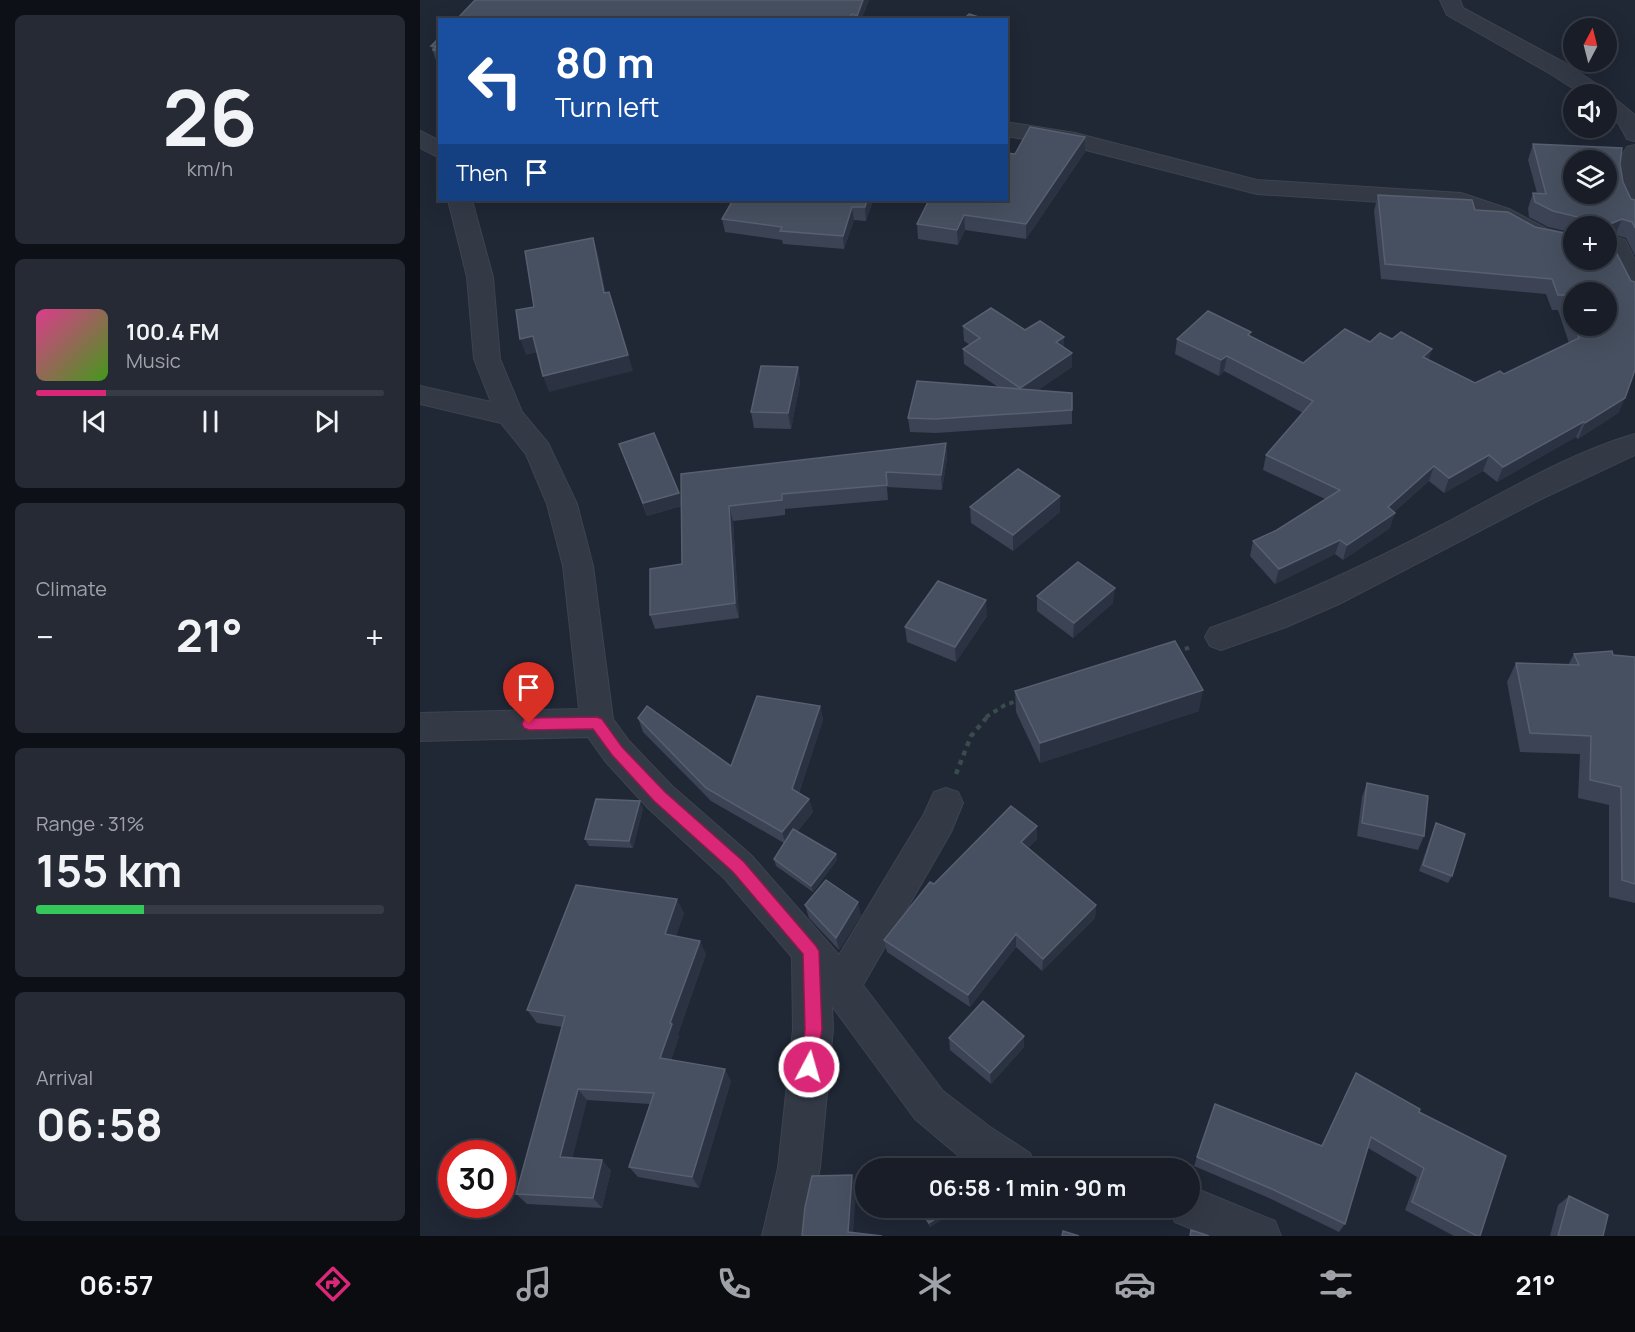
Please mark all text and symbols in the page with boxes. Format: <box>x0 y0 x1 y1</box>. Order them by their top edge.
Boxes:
north arrow <box>1563 18 1617 72</box>
map controls <box>1563 18 1617 336</box>
text: 80 m <box>555 33 655 91</box>
icon: left <box>456 42 534 120</box>
text: 26 <box>163 63 257 169</box>
button: sound <box>1563 84 1617 138</box>
text: Turn left <box>555 88 659 125</box>
button: layers <box>1563 150 1617 204</box>
text: km/h <box>187 155 233 182</box>
icon: arrive <box>520 156 553 189</box>
text: Then <box>456 158 508 188</box>
button: + <box>1563 216 1617 270</box>
button: − <box>1563 282 1617 336</box>
text: 100.4 FM <box>126 317 219 347</box>
text: Music <box>126 347 181 374</box>
icon: previous <box>78 405 111 438</box>
icon: pause <box>194 405 227 438</box>
icon: next <box>310 405 343 438</box>
text: Climate <box>36 575 107 602</box>
text: 21° <box>176 604 243 666</box>
text: − <box>36 614 54 659</box>
text: + <box>365 614 384 659</box>
pin <box>503 662 554 724</box>
icon: arrive <box>512 671 545 704</box>
text: Range · 31% <box>36 810 145 837</box>
text: 155 km <box>36 839 182 901</box>
position arrow <box>777 1035 841 1099</box>
text: Arrival <box>36 1064 93 1091</box>
text: 06:58 <box>36 1093 163 1155</box>
speed limit sign: 30 <box>438 1140 516 1218</box>
text: 06:58 · 1 min · 90 m <box>929 1173 1126 1203</box>
icon: directions <box>312 1263 354 1305</box>
icon: music <box>513 1263 555 1305</box>
icon: phone <box>713 1263 755 1305</box>
icon: climate <box>914 1263 956 1305</box>
icon: car <box>1114 1263 1156 1305</box>
icon: filters <box>1315 1263 1357 1305</box>
text: 06:57 <box>79 1266 153 1303</box>
text: 21° <box>1516 1266 1556 1303</box>

